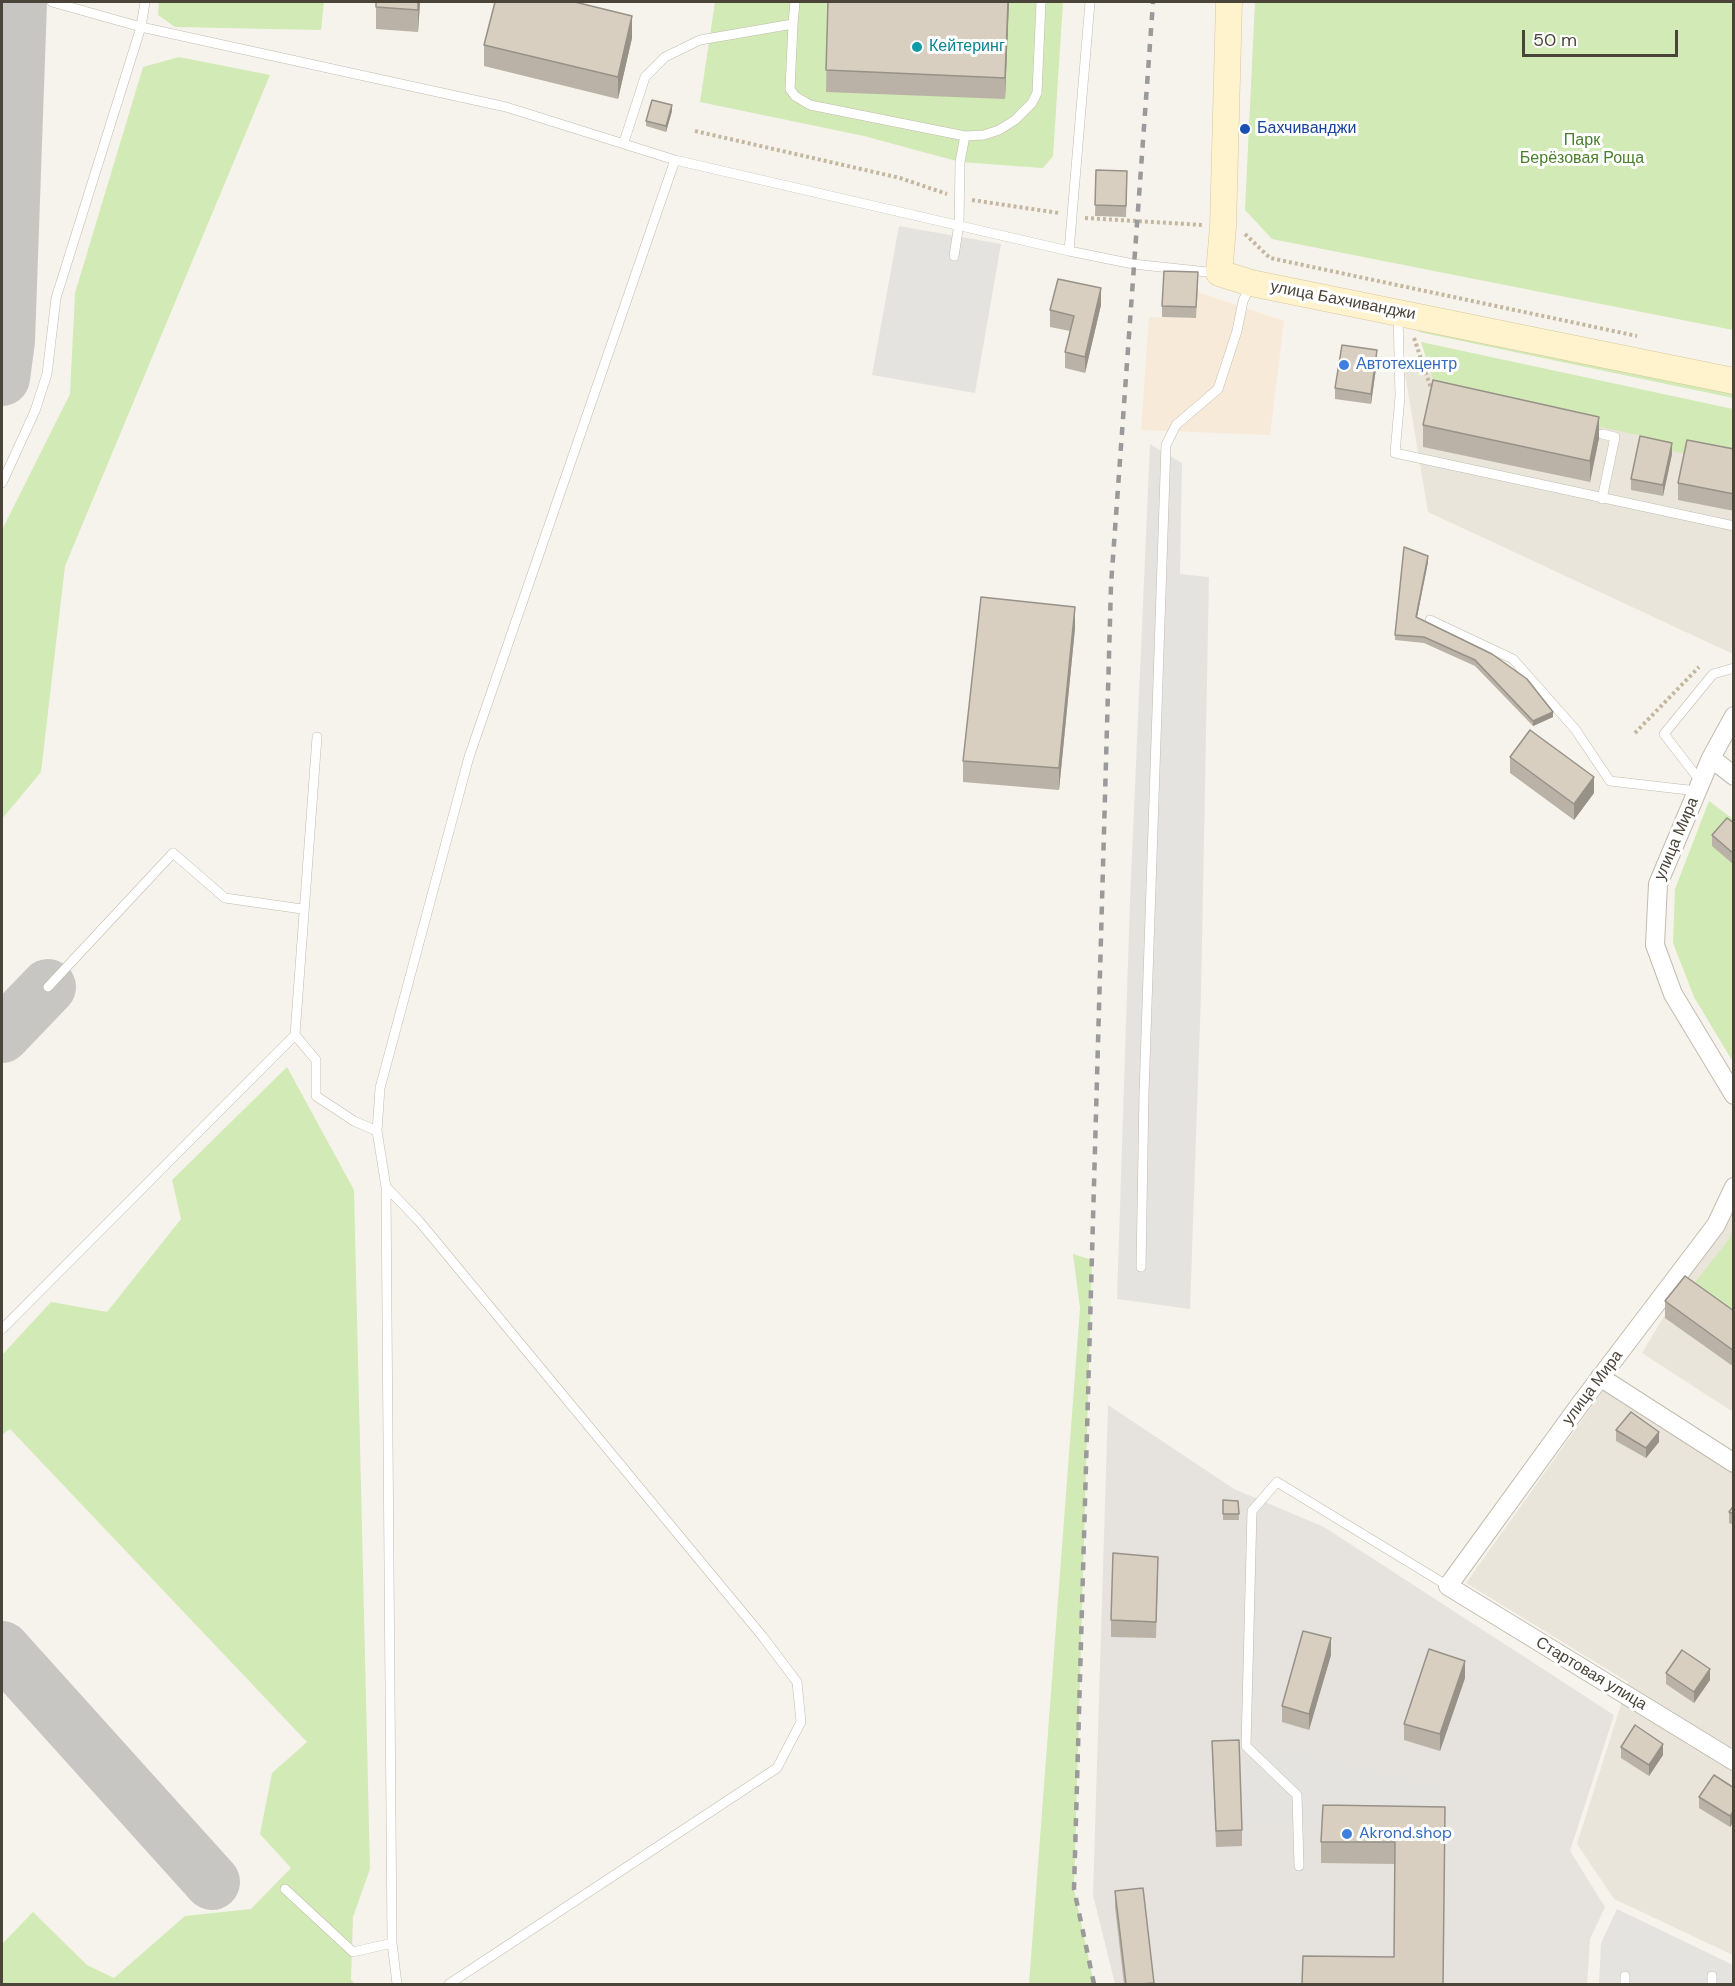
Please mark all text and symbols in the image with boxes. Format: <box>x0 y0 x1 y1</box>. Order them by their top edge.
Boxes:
scale bar <box>1525 18 1681 56</box>
text: 50 m <box>1533 28 1577 52</box>
place label: Кейтеринг <box>929 37 1005 57</box>
marker: Кейтеринг <box>910 40 924 54</box>
place label: Бахчиванджи <box>1257 119 1356 139</box>
marker: Бахчиванджи <box>1238 122 1252 136</box>
park label: Парк Берёзовая Роща <box>1520 131 1644 169</box>
street label: улица Бахчиванджи <box>1269 277 1417 325</box>
place label: Автотехцентр <box>1356 355 1457 375</box>
marker: Автотехцентр <box>1337 358 1351 372</box>
street label: улица Мира <box>1651 795 1703 883</box>
street label: улица Мира <box>1559 1347 1627 1429</box>
street label: Стартовая улица <box>1532 1633 1650 1715</box>
place label: Akrond.shop <box>1359 1824 1452 1844</box>
marker: Akrond.shop <box>1340 1827 1354 1841</box>

